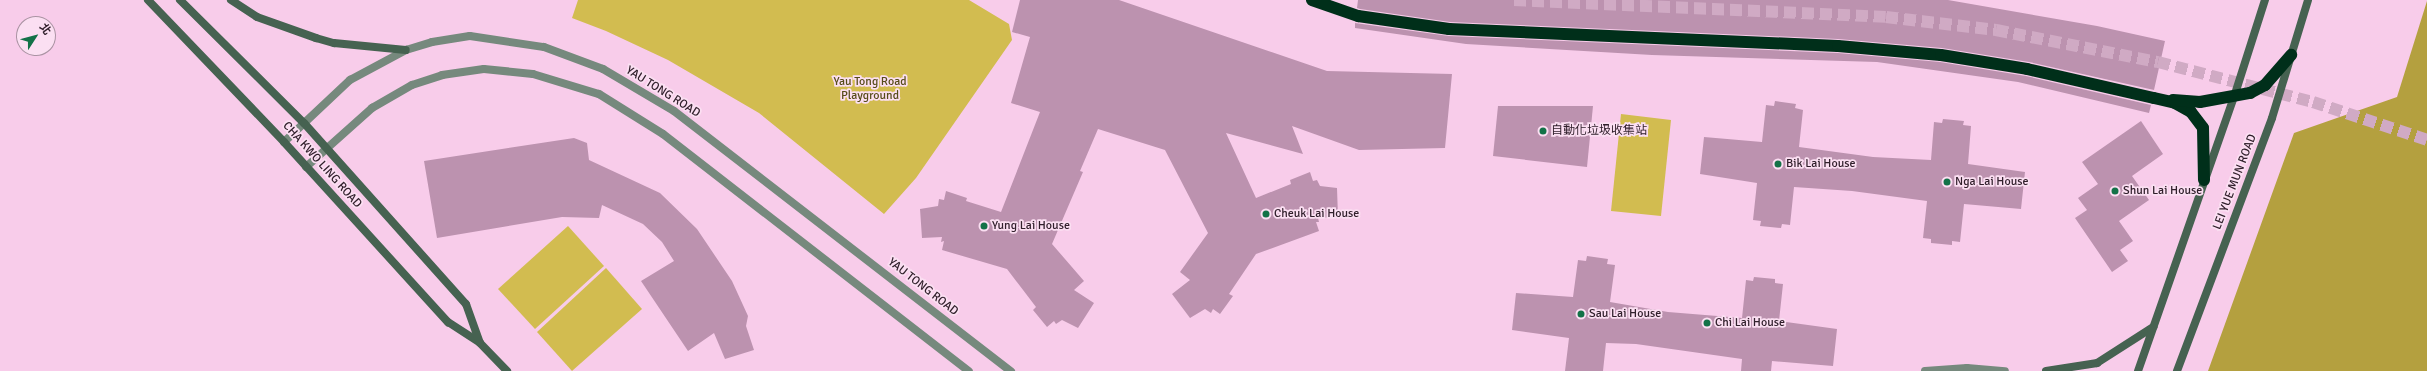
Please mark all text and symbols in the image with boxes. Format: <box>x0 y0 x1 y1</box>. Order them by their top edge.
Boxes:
north arrow <box>16 16 56 56</box>
text: 北 <box>37 21 54 38</box>
street label: YAU TONG ROAD <box>623 63 703 121</box>
park label: Yau Tong Road Playground <box>833 75 907 103</box>
street label: CHA KWO LING ROAD <box>279 119 365 211</box>
place label: 自動化垃圾收集站 <box>1551 124 1647 138</box>
marker: 自動化垃圾收集站 <box>1538 126 1548 136</box>
street label: LEI YUE MUN ROAD <box>2210 132 2260 232</box>
place label: Bik Lai House <box>1786 157 1855 171</box>
marker: Bik Lai House <box>1773 159 1783 169</box>
place label: Nga Lai House <box>1955 175 2029 189</box>
marker: Nga Lai House <box>1942 177 1952 187</box>
place label: Shun Lai House <box>2123 184 2202 198</box>
marker: Shun Lai House <box>2110 186 2120 196</box>
place label: Cheuk Lai House <box>1274 207 1359 221</box>
marker: Cheuk Lai House <box>1261 209 1271 219</box>
place label: Yung Lai House <box>992 219 1070 233</box>
marker: Yung Lai House <box>979 221 989 231</box>
street label: YAU TONG ROAD <box>885 255 961 319</box>
place label: Sau Lai House <box>1589 307 1661 321</box>
marker: Sau Lai House <box>1576 309 1586 319</box>
place label: Chi Lai House <box>1715 316 1785 330</box>
marker: Chi Lai House <box>1702 318 1712 328</box>

